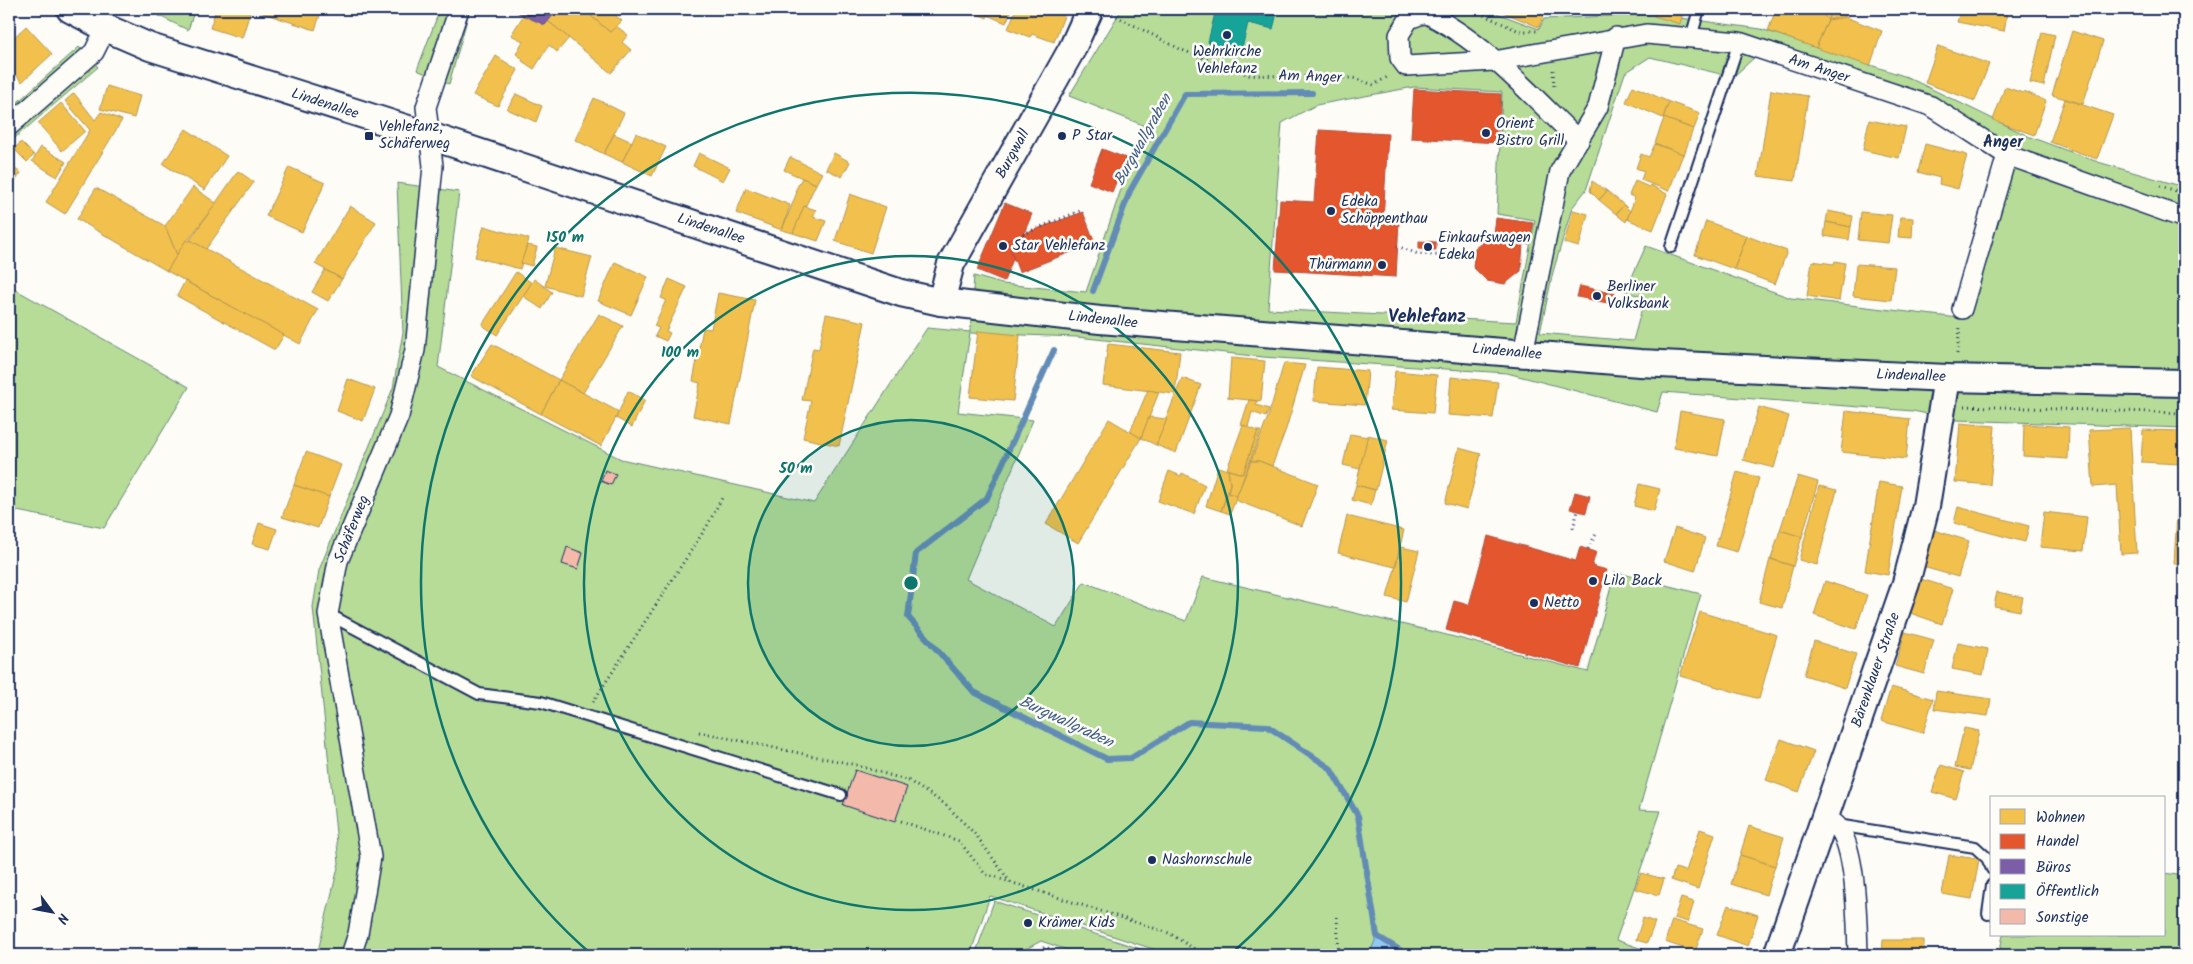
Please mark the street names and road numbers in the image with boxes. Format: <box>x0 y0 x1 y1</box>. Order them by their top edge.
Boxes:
street label: Am Anger <box>1785 48 1854 90</box>
street label: Am Anger <box>1278 64 1343 90</box>
street label: Lindenallee <box>288 82 362 126</box>
street label: Burgwall <box>990 125 1037 183</box>
street label: Lindenallee <box>674 207 748 251</box>
street label: Lindenallee <box>1067 304 1139 336</box>
street label: Lindenallee <box>1471 337 1543 367</box>
street label: Lindenallee <box>1876 363 1947 389</box>
street label: Schäferweg <box>328 492 376 566</box>
street label: Bärenklauer Straße <box>1845 609 1907 731</box>

